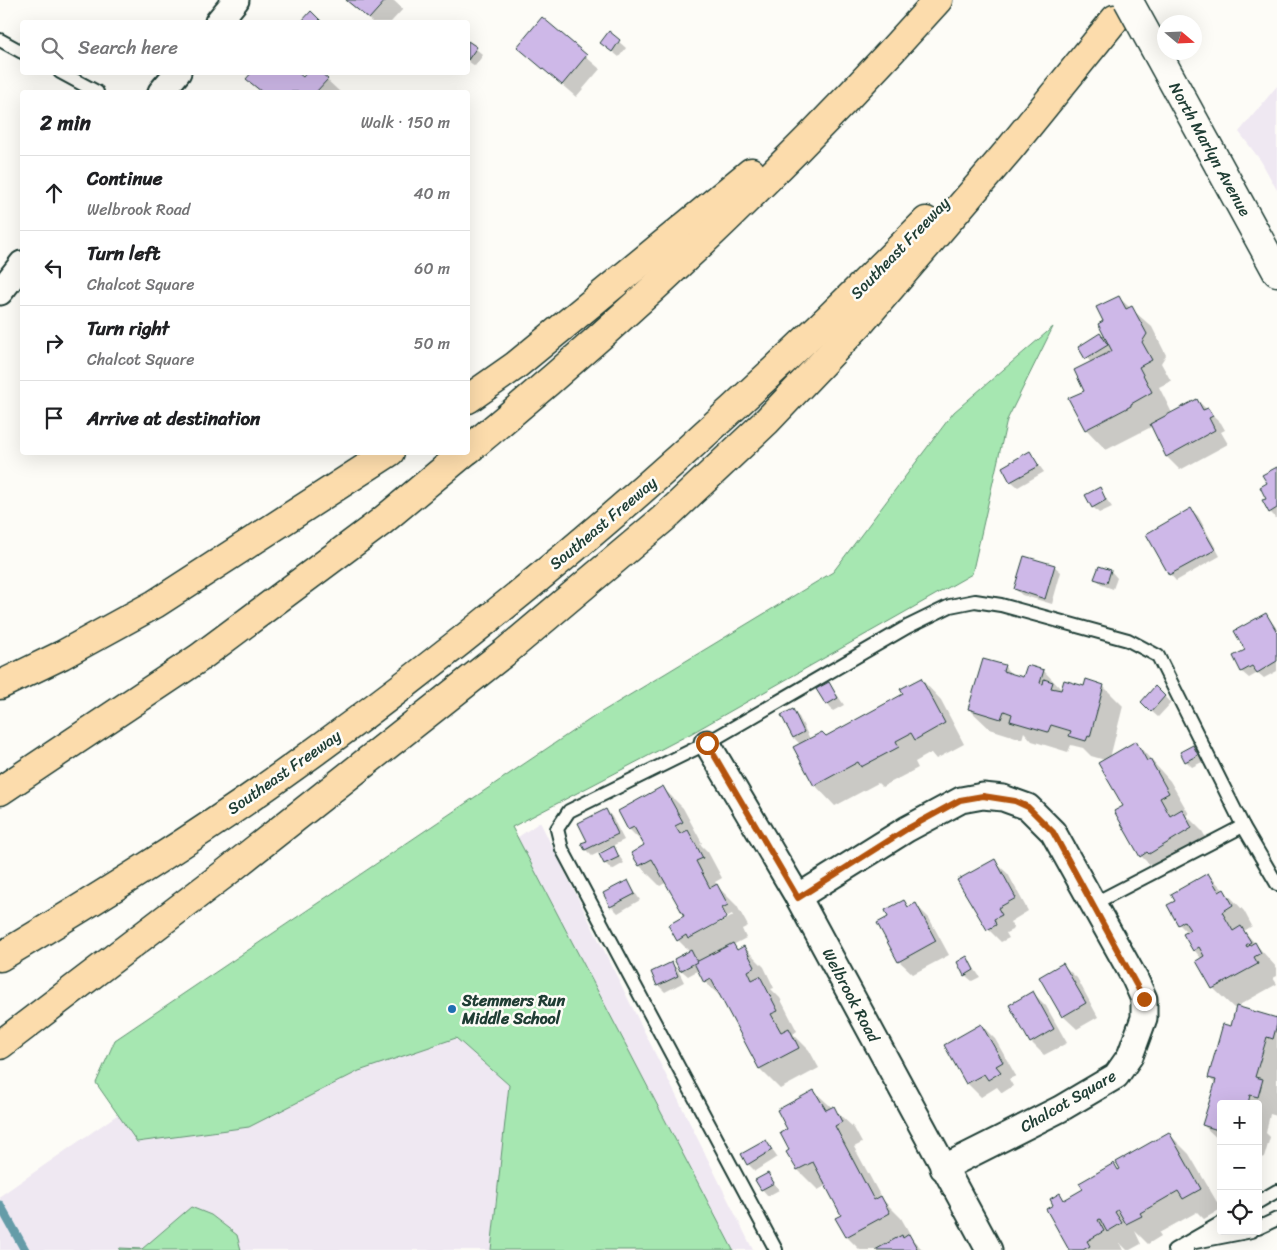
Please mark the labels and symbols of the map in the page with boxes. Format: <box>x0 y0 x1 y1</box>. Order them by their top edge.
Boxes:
north arrow <box>1157 15 1202 60</box>
street label: North Marlyn Avenue <box>1161 76 1259 222</box>
street label: Southeast Freeway <box>843 189 958 306</box>
street label: Southeast Freeway <box>542 468 664 577</box>
street label: Southeast Freeway <box>221 721 348 822</box>
route start <box>696 732 719 755</box>
street label: Welbrook Road <box>814 943 889 1049</box>
place label: Stemmers Run Middle School <box>461 986 565 1033</box>
route end <box>1133 988 1156 1011</box>
marker: Stemmers Run Middle School <box>446 1003 458 1015</box>
street label: Chalcot Square <box>1014 1062 1122 1140</box>

